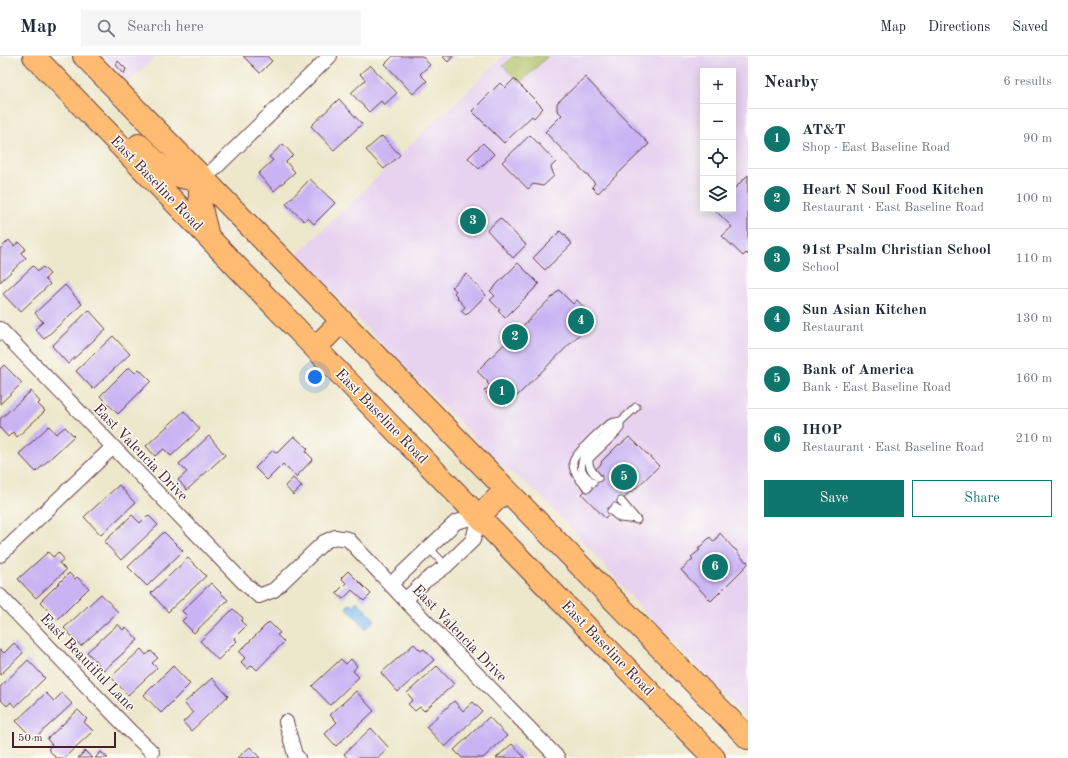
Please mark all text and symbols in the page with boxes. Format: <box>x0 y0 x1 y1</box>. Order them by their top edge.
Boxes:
search box <box>81 10 361 46</box>
icon: search <box>95 17 117 39</box>
text: Map <box>20 18 57 37</box>
text: Search here <box>127 20 204 35</box>
text: Map <box>880 20 906 34</box>
text: Directions <box>928 20 990 34</box>
text: Saved <box>1012 20 1048 34</box>
map controls <box>700 68 736 212</box>
button: + <box>700 68 736 104</box>
text: Nearby <box>764 74 819 91</box>
text: 6 results <box>1003 75 1052 88</box>
button: − <box>700 104 736 140</box>
text: AT&T <box>802 123 846 138</box>
text: 1 <box>773 132 781 145</box>
text: 90 m <box>1023 132 1052 145</box>
street label: East Baseline Road <box>107 134 205 235</box>
button: locate <box>700 140 736 176</box>
text: Shop · East Baseline Road <box>802 141 950 154</box>
button: layers <box>700 176 736 212</box>
text: Heart N Soul Food Kitchen <box>802 183 984 198</box>
text: 2 <box>773 192 781 205</box>
text: 100 m <box>1015 192 1052 205</box>
text: Restaurant · East Baseline Road <box>802 201 984 214</box>
pin: 3 <box>460 206 486 236</box>
text: 91st Psalm Christian School <box>802 243 991 258</box>
text: 3 <box>773 252 781 265</box>
text: 110 m <box>1015 252 1052 265</box>
text: School <box>802 261 839 274</box>
text: Sun Asian Kitchen <box>802 303 927 318</box>
pin: 4 <box>568 306 594 336</box>
text: 4 <box>773 312 781 325</box>
text: 130 m <box>1015 312 1052 325</box>
text: Restaurant <box>802 321 864 334</box>
pin: 2 <box>502 322 528 352</box>
text: Bank of America <box>802 363 914 378</box>
your location <box>305 367 325 387</box>
street label: East Baseline Road <box>332 367 430 468</box>
text: 5 <box>773 372 781 385</box>
text: 160 m <box>1015 372 1052 385</box>
pin: 1 <box>489 377 515 407</box>
text: Bank · East Baseline Road <box>802 381 951 394</box>
street label: East Valencia Drive <box>90 402 190 505</box>
text: IHOP <box>802 423 842 438</box>
text: 6 <box>773 432 781 445</box>
text: 210 m <box>1015 432 1052 445</box>
text: Restaurant · East Baseline Road <box>802 441 984 454</box>
pin: 5 <box>611 462 637 492</box>
button: Save <box>764 480 904 517</box>
button: Share <box>912 480 1052 517</box>
pin: 6 <box>702 552 728 582</box>
street label: East Valencia Drive <box>409 583 509 686</box>
street label: East Baseline Road <box>558 599 656 700</box>
street label: East Beautiful Lane <box>37 611 137 715</box>
scale bar <box>12 730 116 749</box>
text: 50 m <box>18 733 43 744</box>

